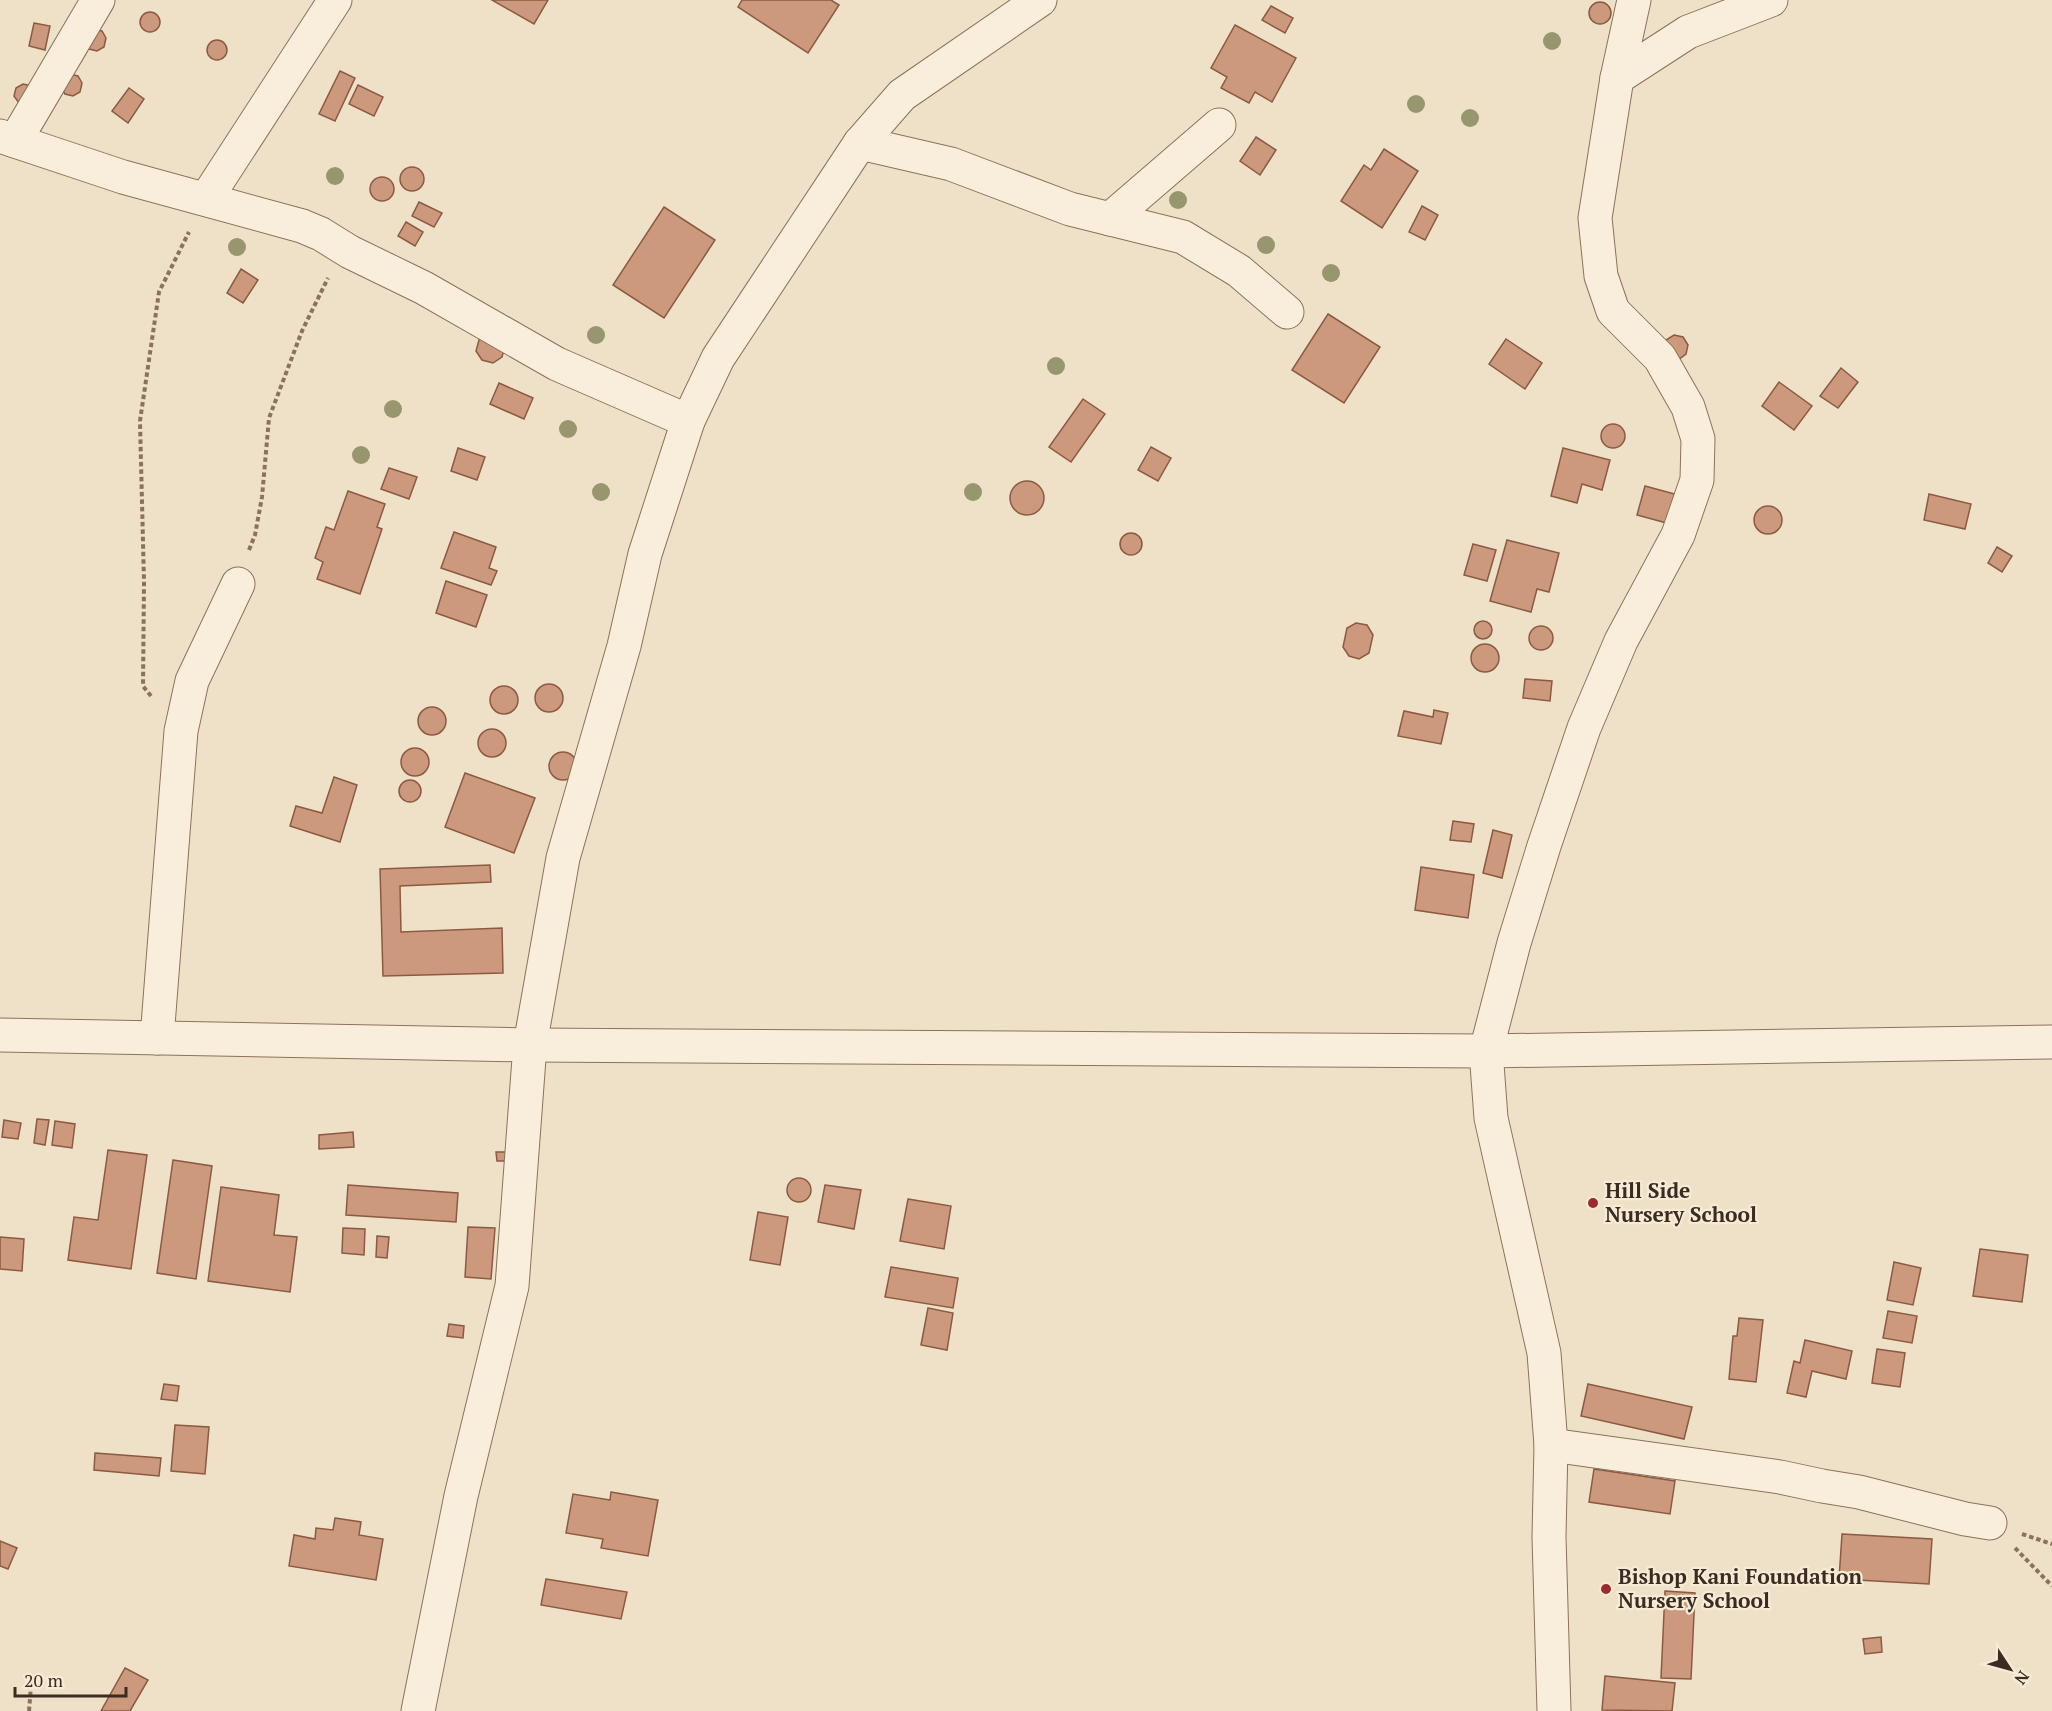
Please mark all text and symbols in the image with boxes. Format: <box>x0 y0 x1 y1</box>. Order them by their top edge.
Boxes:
place label: Hill Side Nursery School <box>1605 1176 1757 1228</box>
marker: Hill Side Nursery School <box>1586 1196 1600 1210</box>
place label: Bishop Kani Foundation Nursery School <box>1618 1562 1862 1614</box>
marker: Bishop Kani Foundation Nursery School <box>1599 1582 1613 1596</box>
north arrow <box>1980 1639 2040 1699</box>
scale bar <box>15 1660 126 1698</box>
text: N <box>2010 1666 2035 1689</box>
text: 20 m <box>24 1668 64 1692</box>

